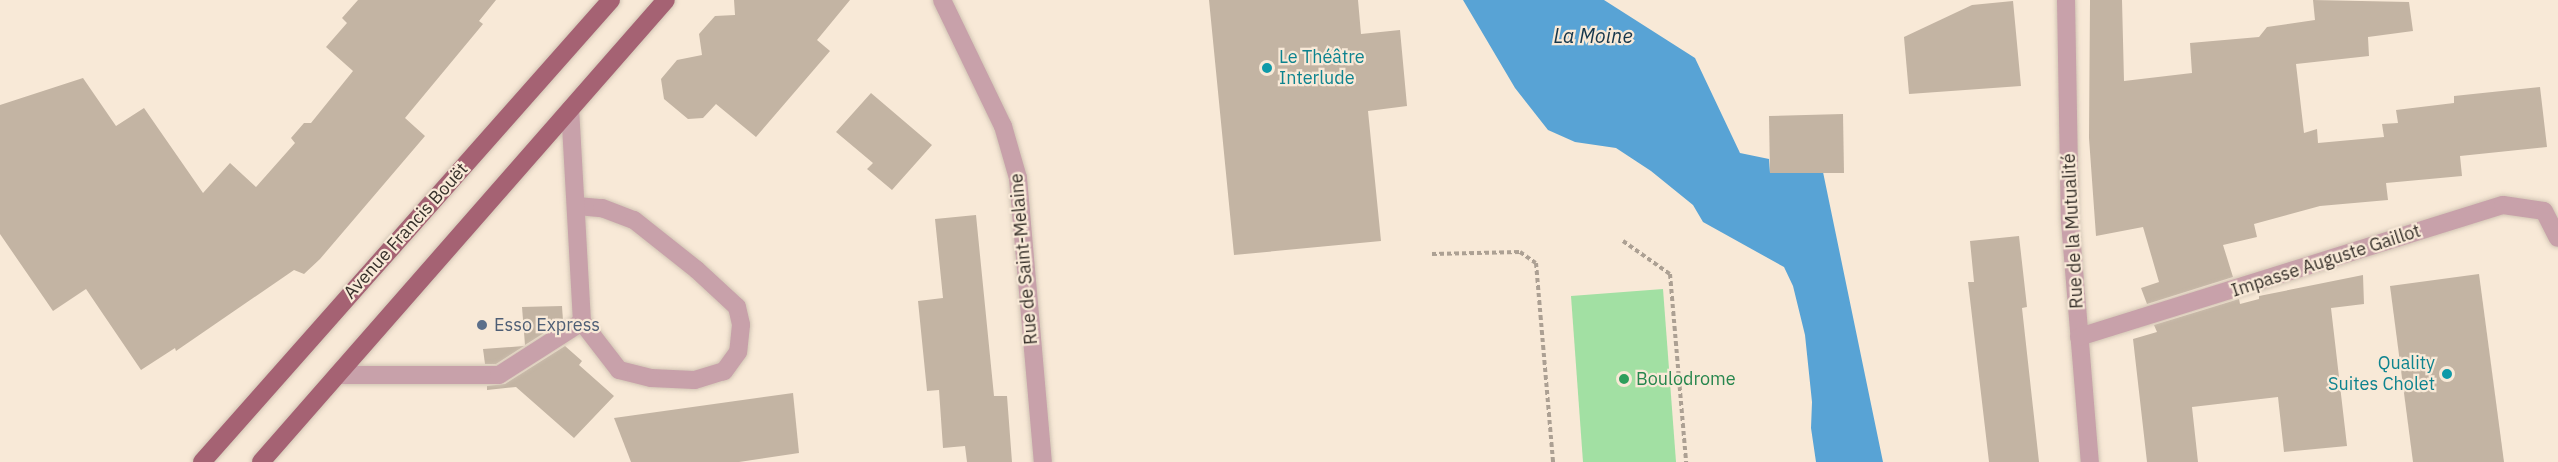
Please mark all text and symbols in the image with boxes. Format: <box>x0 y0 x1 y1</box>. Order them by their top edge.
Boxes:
water label: La Moine <box>1553 23 1633 47</box>
place label: Le Théâtre Interlude <box>1279 47 1365 90</box>
marker: Le Théâtre Interlude <box>1260 61 1274 75</box>
street label: Rue de la Mutualité <box>2058 153 2088 309</box>
street label: Avenue Francis Bouët <box>339 159 473 303</box>
street label: Rue de Saint-Melaine <box>1006 172 1042 346</box>
street label: Impasse Auguste Gaillot <box>2229 220 2423 302</box>
place label: Esso Express <box>494 314 600 336</box>
marker: Esso Express <box>475 318 489 332</box>
place label: Quality Suites Cholet <box>2328 353 2435 395</box>
marker: Quality Suites Cholet <box>2440 367 2454 381</box>
place label: Boulodrome <box>1636 368 1736 390</box>
marker: Boulodrome <box>1617 372 1631 386</box>

